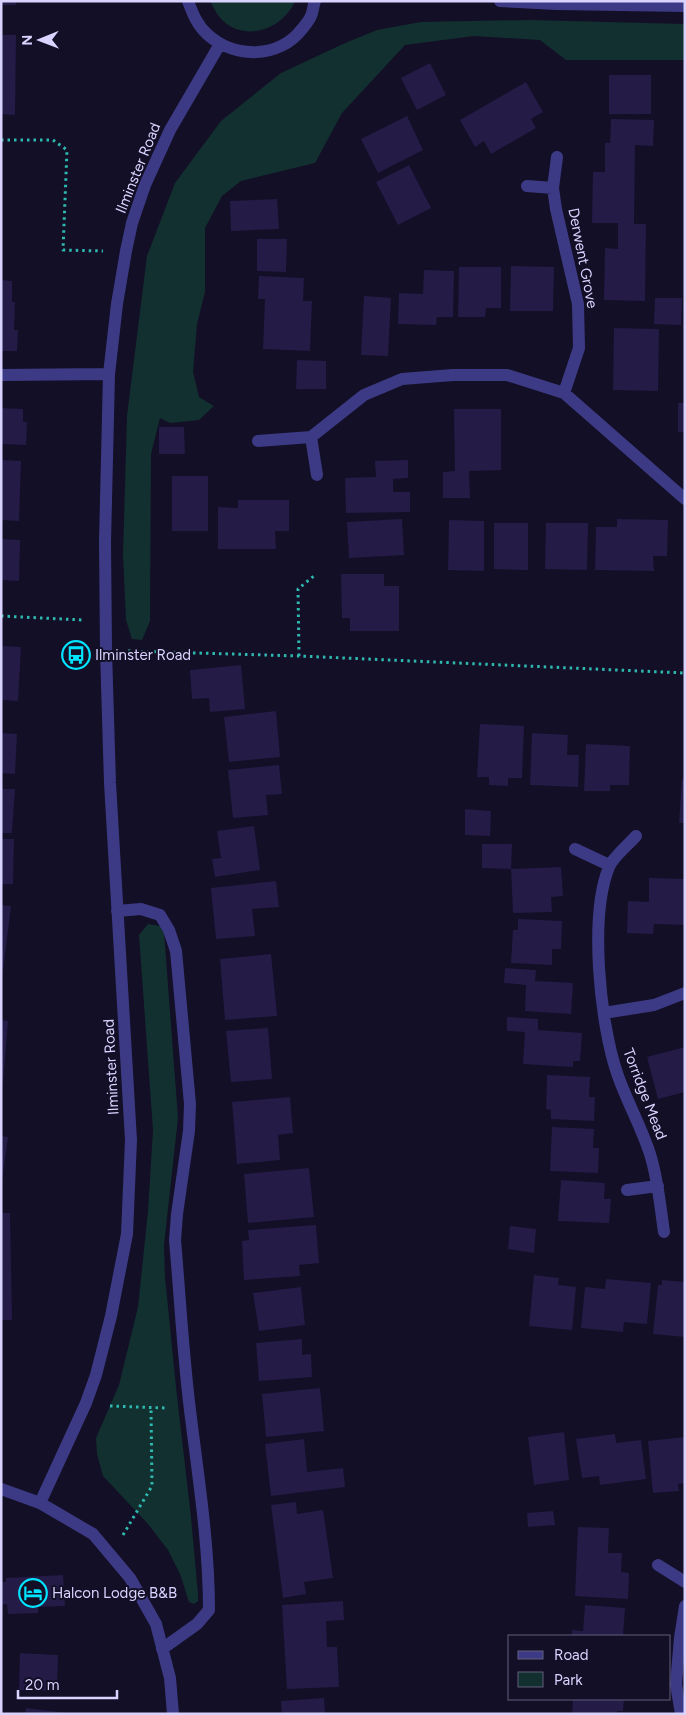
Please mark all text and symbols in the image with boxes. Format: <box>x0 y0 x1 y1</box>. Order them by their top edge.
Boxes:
north arrow <box>15 15 65 65</box>
text: N <box>19 35 36 46</box>
street label: Ilminster Road <box>112 120 164 216</box>
street label: Derwent Grove <box>564 206 602 310</box>
bus stop icon: Ilminster Road <box>61 640 91 670</box>
place label: Ilminster Road <box>95 646 191 664</box>
street label: Ilminster Road <box>99 1019 123 1115</box>
street label: Torridge Mead <box>619 1046 671 1142</box>
hotel icon: Halcon Lodge B&B <box>18 1578 48 1608</box>
place label: Halcon Lodge B&B <box>52 1584 177 1602</box>
legend <box>508 1635 671 1700</box>
text: Road <box>554 1646 589 1664</box>
scale bar <box>18 1668 116 1700</box>
text: Park <box>554 1671 583 1689</box>
text: 20 m <box>25 1676 59 1694</box>

